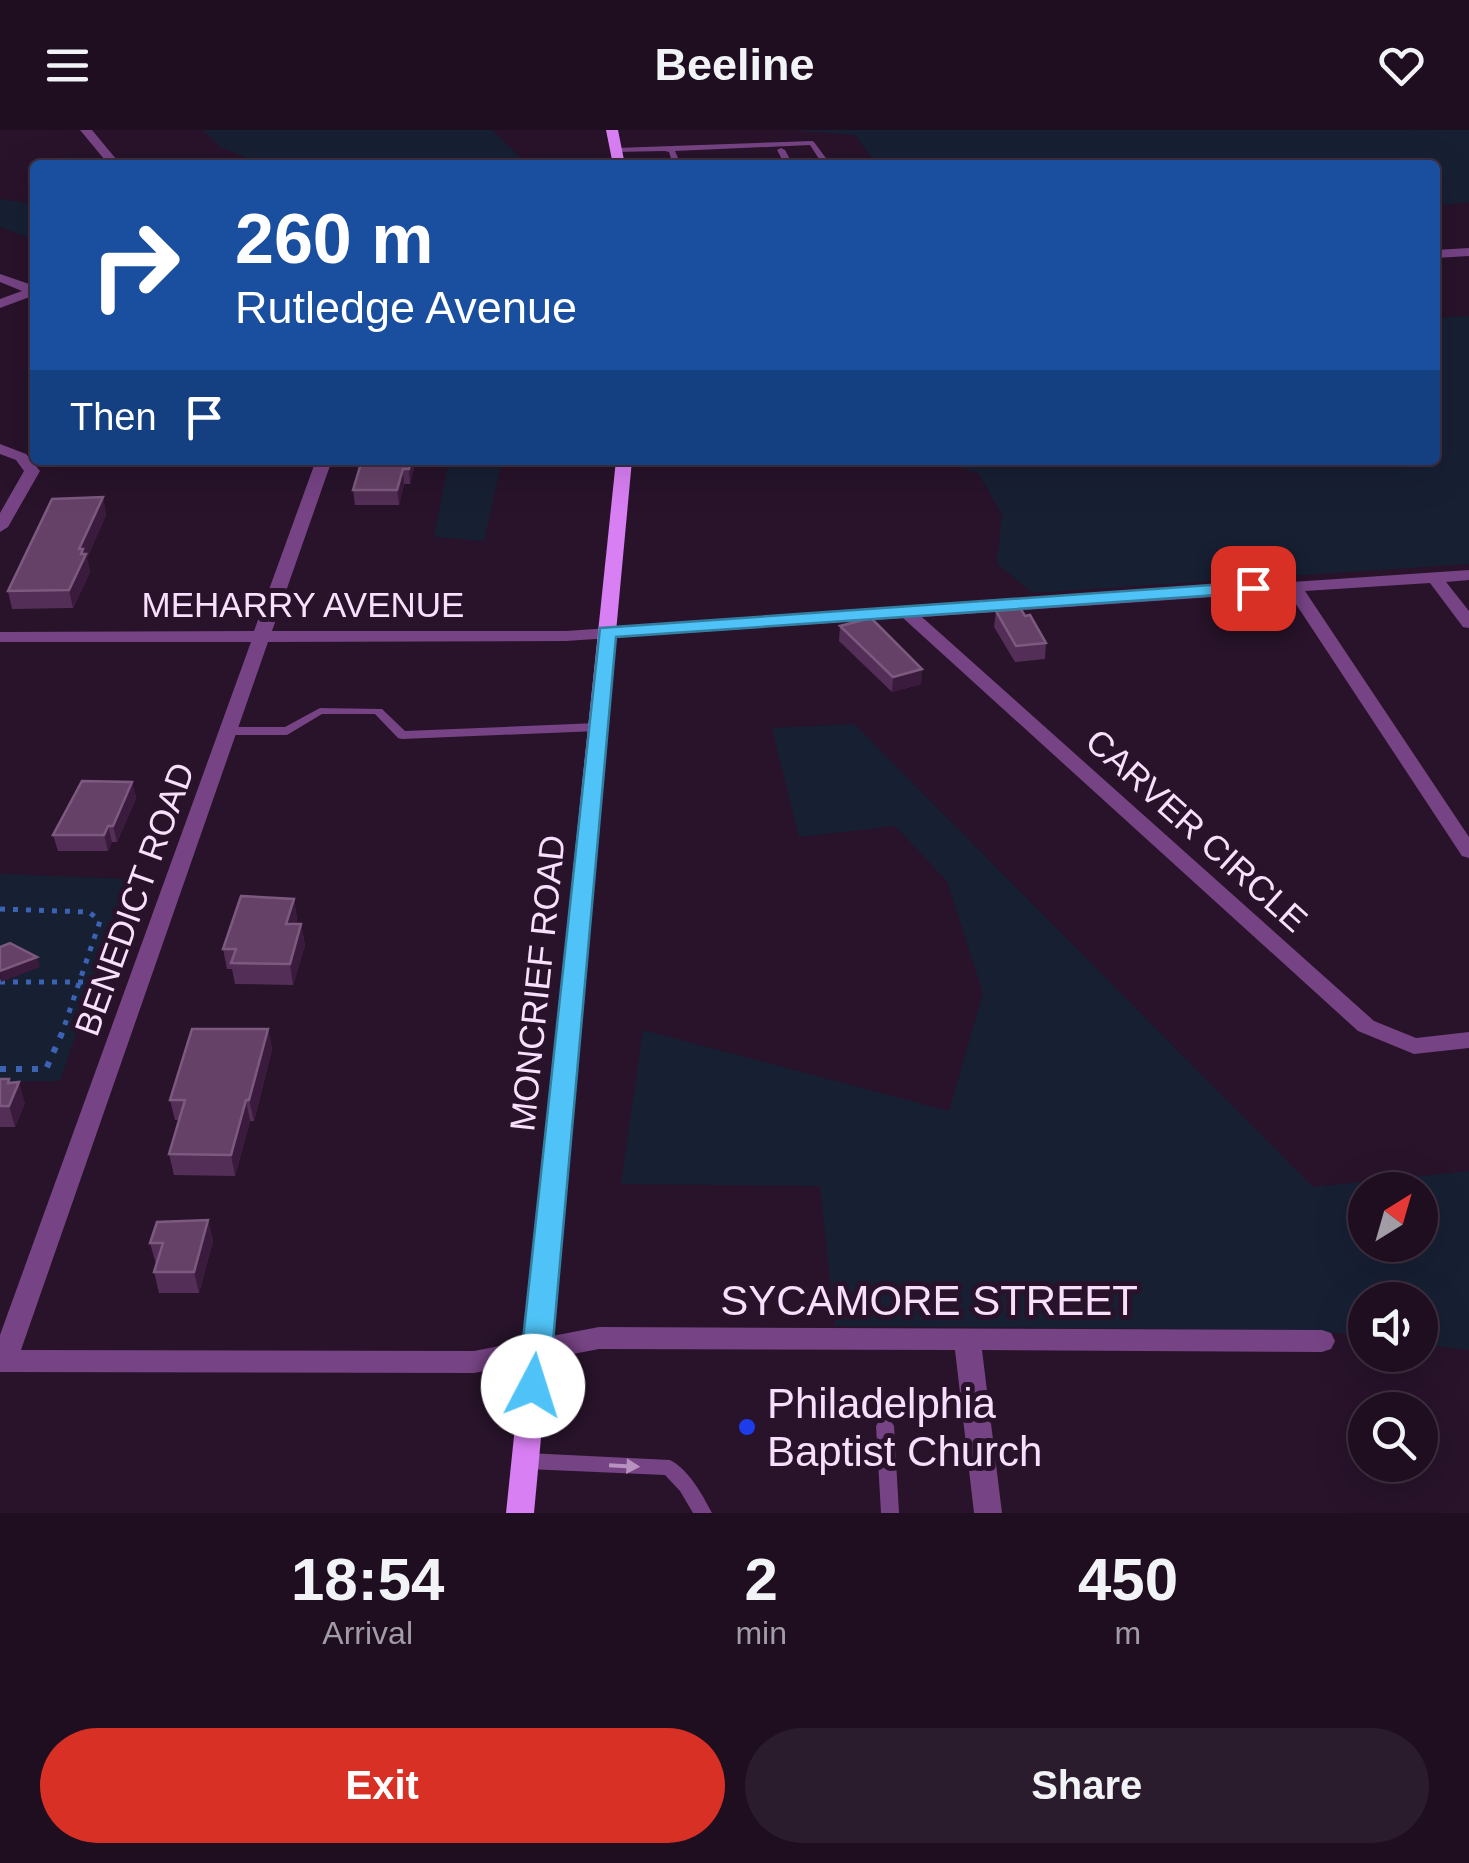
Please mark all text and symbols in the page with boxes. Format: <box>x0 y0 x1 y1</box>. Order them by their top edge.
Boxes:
icon: menu <box>40 38 95 93</box>
icon: heart <box>1374 38 1429 93</box>
text: Beeline <box>654 39 815 90</box>
icon: right <box>70 200 200 330</box>
text: 260 m <box>235 200 433 278</box>
text: Rutledge Avenue <box>235 282 577 333</box>
icon: arrive <box>177 390 232 445</box>
text: Then <box>70 396 157 438</box>
pin <box>1211 546 1296 631</box>
icon: arrive <box>1226 561 1281 616</box>
street label: MEHARRY AVENUE <box>142 585 464 624</box>
street label: CARVER CIRCLE <box>1079 721 1315 939</box>
street label: BENEDICT ROAD <box>67 757 201 1041</box>
street label: MONCRIEF ROAD <box>502 833 572 1133</box>
north arrow <box>1348 1172 1438 1262</box>
map controls <box>1348 1172 1438 1482</box>
street label: SYCAMORE STREET <box>720 1277 1138 1324</box>
button: sound <box>1348 1282 1438 1372</box>
position arrow <box>481 1334 585 1438</box>
place label: Philadelphia Baptist Church <box>767 1380 1042 1475</box>
button: search <box>1348 1392 1438 1482</box>
marker: Philadelphia Baptist Church <box>736 1416 758 1438</box>
one-way arrow <box>609 1458 640 1474</box>
text: 18:54 <box>291 1546 444 1613</box>
text: 2 <box>744 1546 778 1613</box>
text: 450 <box>1078 1546 1178 1613</box>
text: Arrival <box>322 1615 413 1651</box>
text: min <box>735 1615 787 1651</box>
text: m <box>1115 1615 1141 1651</box>
button: Exit <box>40 1728 725 1843</box>
button: Share <box>745 1728 1429 1843</box>

